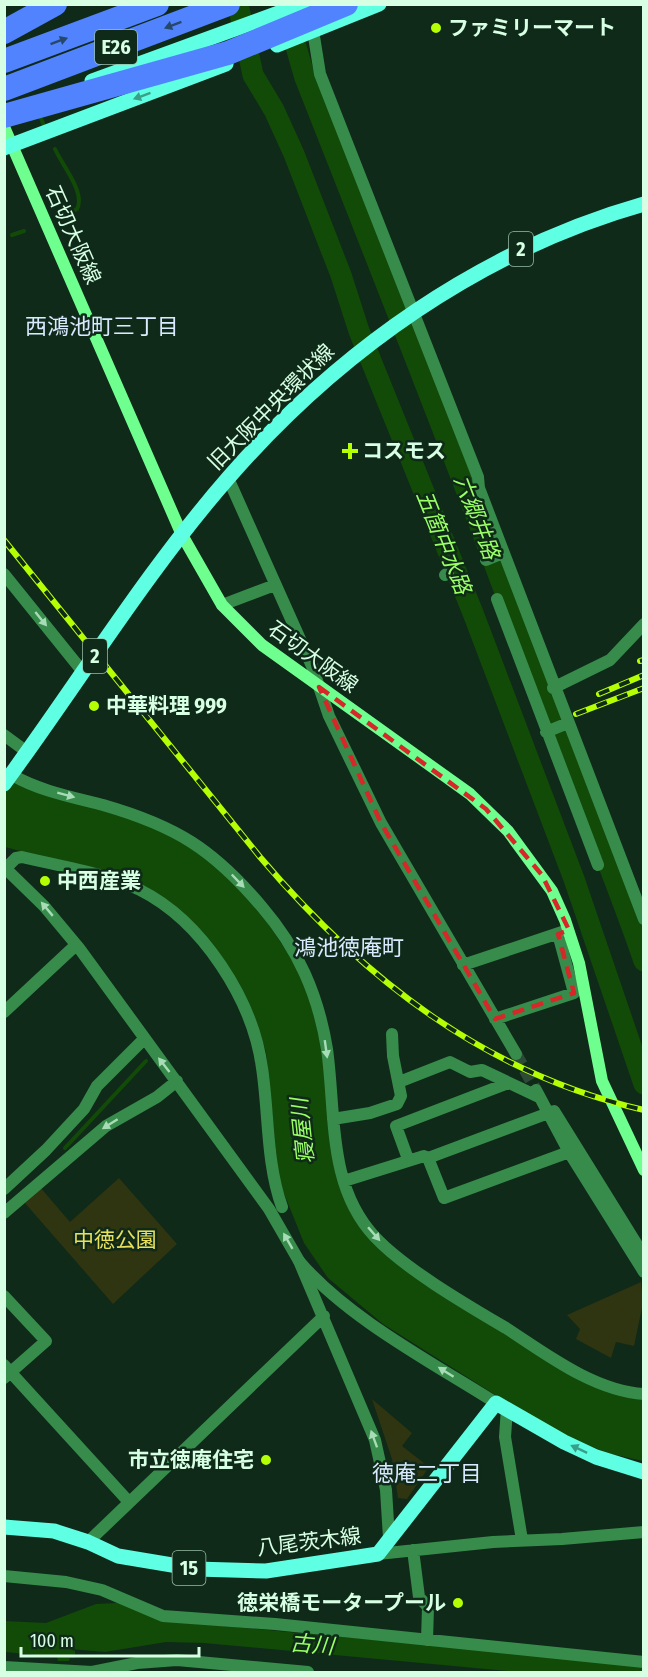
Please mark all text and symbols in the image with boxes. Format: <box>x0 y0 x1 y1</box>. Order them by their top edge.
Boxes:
place label: ファミリーマート <box>448 15 616 41</box>
one-way arrow <box>164 21 182 31</box>
marker: ファミリーマート <box>429 21 443 35</box>
road number: E26 <box>95 30 137 64</box>
one-way arrow <box>50 36 68 45</box>
one-way arrow <box>133 91 151 101</box>
street label: 石切大阪線 <box>40 182 106 288</box>
road number: 2 <box>509 232 533 266</box>
district label: 西鴻池町三丁目 <box>25 313 179 340</box>
street label: 旧大阪中央環状線 <box>202 338 340 476</box>
place label: コスモス <box>362 438 446 464</box>
marker: コスモス <box>343 444 357 458</box>
water label: 六郷井路 <box>448 471 506 565</box>
water label: 五箇中水路 <box>410 486 477 600</box>
one-way arrow <box>34 612 47 627</box>
street label: 石切大阪線 <box>263 616 363 698</box>
road number: 2 <box>83 639 107 673</box>
place label: 中華料理 999 <box>106 693 227 719</box>
marker: 中華料理 999 <box>87 699 101 713</box>
one-way arrow <box>57 791 75 801</box>
place label: 中西産業 <box>57 868 141 894</box>
one-way arrow <box>230 873 244 887</box>
marker: 中西産業 <box>38 874 52 888</box>
one-way arrow <box>41 902 54 917</box>
district label: 鴻池徳庵町 <box>294 934 404 961</box>
one-way arrow <box>322 1040 331 1059</box>
one-way arrow <box>158 1057 170 1073</box>
water label: 寝屋川 <box>285 1095 319 1165</box>
one-way arrow <box>102 1119 118 1130</box>
one-way arrow <box>367 1226 380 1241</box>
park label: 中徳公園 <box>73 1227 157 1253</box>
one-way arrow <box>283 1232 293 1249</box>
one-way arrow <box>438 1366 454 1377</box>
one-way arrow <box>369 1430 379 1448</box>
one-way arrow <box>571 1444 588 1453</box>
place label: 市立徳庵住宅 <box>128 1447 254 1473</box>
marker: 市立徳庵住宅 <box>259 1453 273 1467</box>
district label: 徳庵二丁目 <box>372 1460 482 1487</box>
street label: 八尾茨木線 <box>255 1523 363 1561</box>
road number: 15 <box>172 1551 206 1585</box>
place label: 徳栄橋モータープール <box>237 1590 446 1616</box>
marker: 徳栄橋モータープール <box>451 1596 465 1610</box>
scale bar <box>21 1620 200 1658</box>
water label: 古川 <box>289 1629 337 1660</box>
text: 100 m <box>30 1630 74 1652</box>

